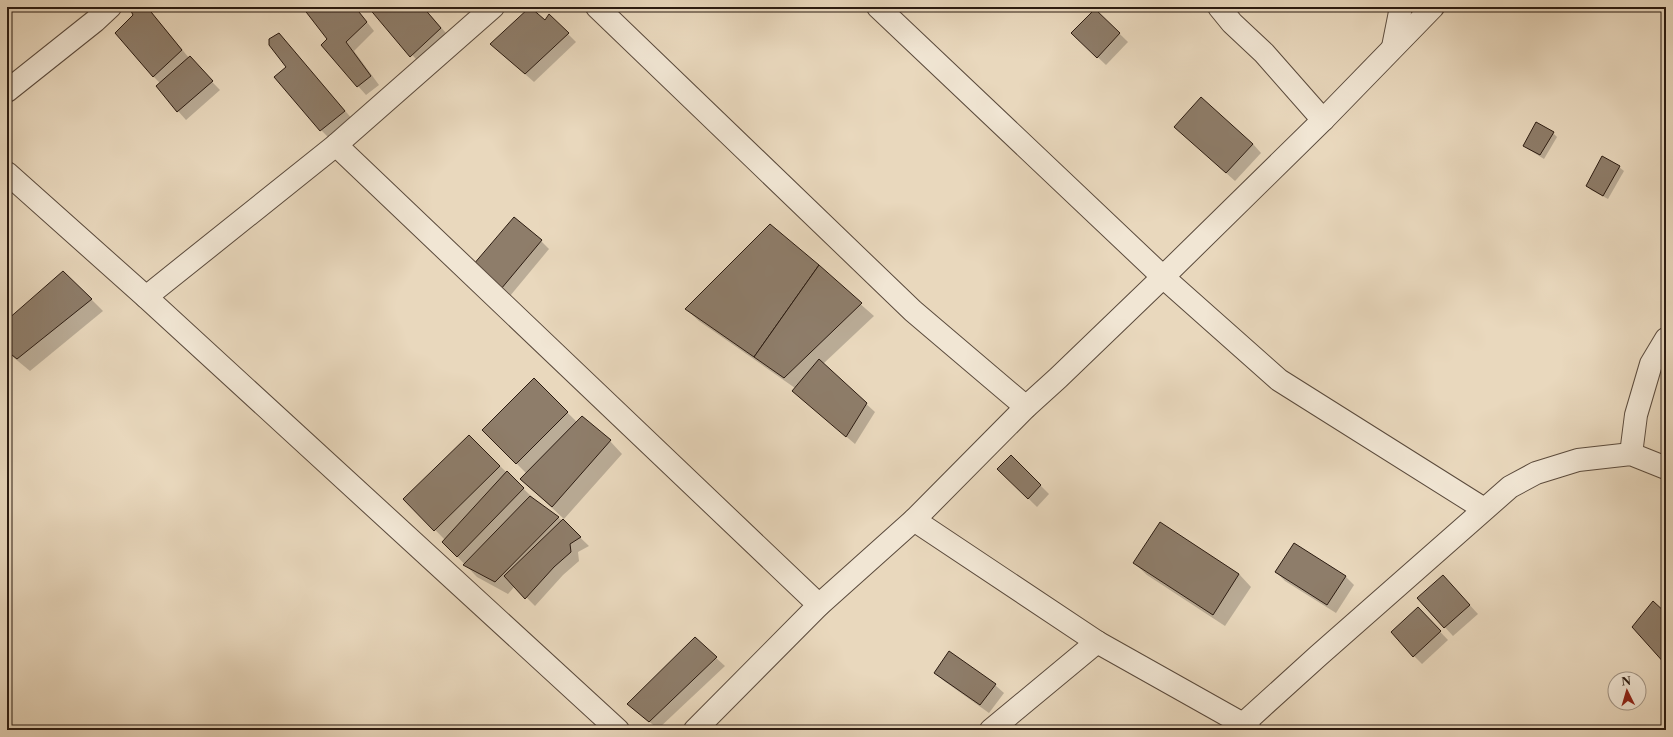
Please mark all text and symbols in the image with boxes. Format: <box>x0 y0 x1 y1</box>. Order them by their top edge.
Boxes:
north arrow <box>1607 671 1647 711</box>
text: N <box>1621 674 1632 688</box>

